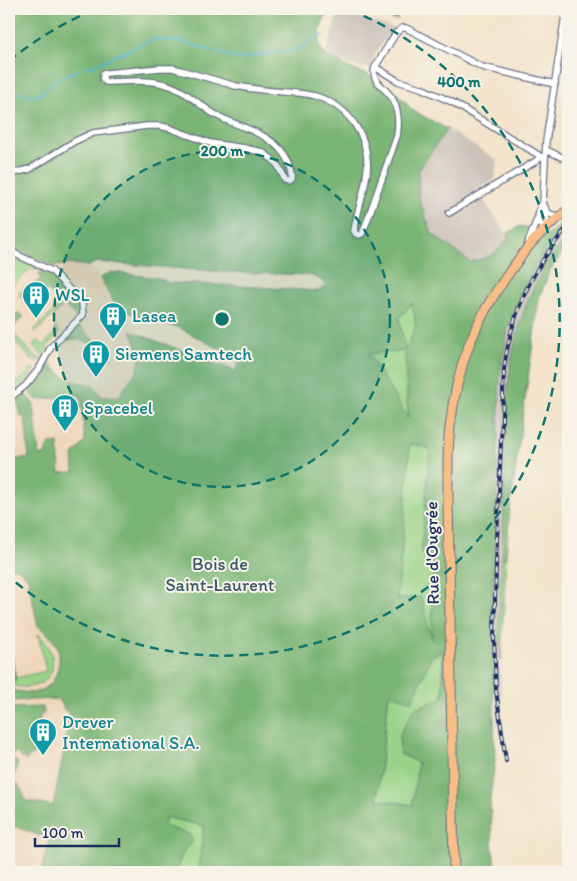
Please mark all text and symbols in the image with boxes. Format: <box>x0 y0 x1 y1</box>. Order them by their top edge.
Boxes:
text: 400 m <box>437 73 481 91</box>
text: 200 m <box>201 142 244 160</box>
building icon: WSL <box>21 280 51 319</box>
place label: WSL <box>55 284 90 306</box>
building icon: Lasea <box>98 301 128 340</box>
place label: Lasea <box>132 305 177 327</box>
centre of rings <box>213 310 231 328</box>
building icon: Siemens Samtech <box>81 339 111 378</box>
place label: Siemens Samtech <box>115 343 252 365</box>
building icon: Spacebel <box>50 393 80 432</box>
place label: Spacebel <box>84 397 153 419</box>
street label: Rue d'Ougrée <box>420 501 444 605</box>
park label: Bois de Saint-Laurent <box>165 553 275 596</box>
place label: Drever International S.A. <box>62 711 200 754</box>
building icon: Drever International S.A. <box>28 717 58 756</box>
scale bar <box>35 816 119 848</box>
text: 100 m <box>42 824 84 842</box>

